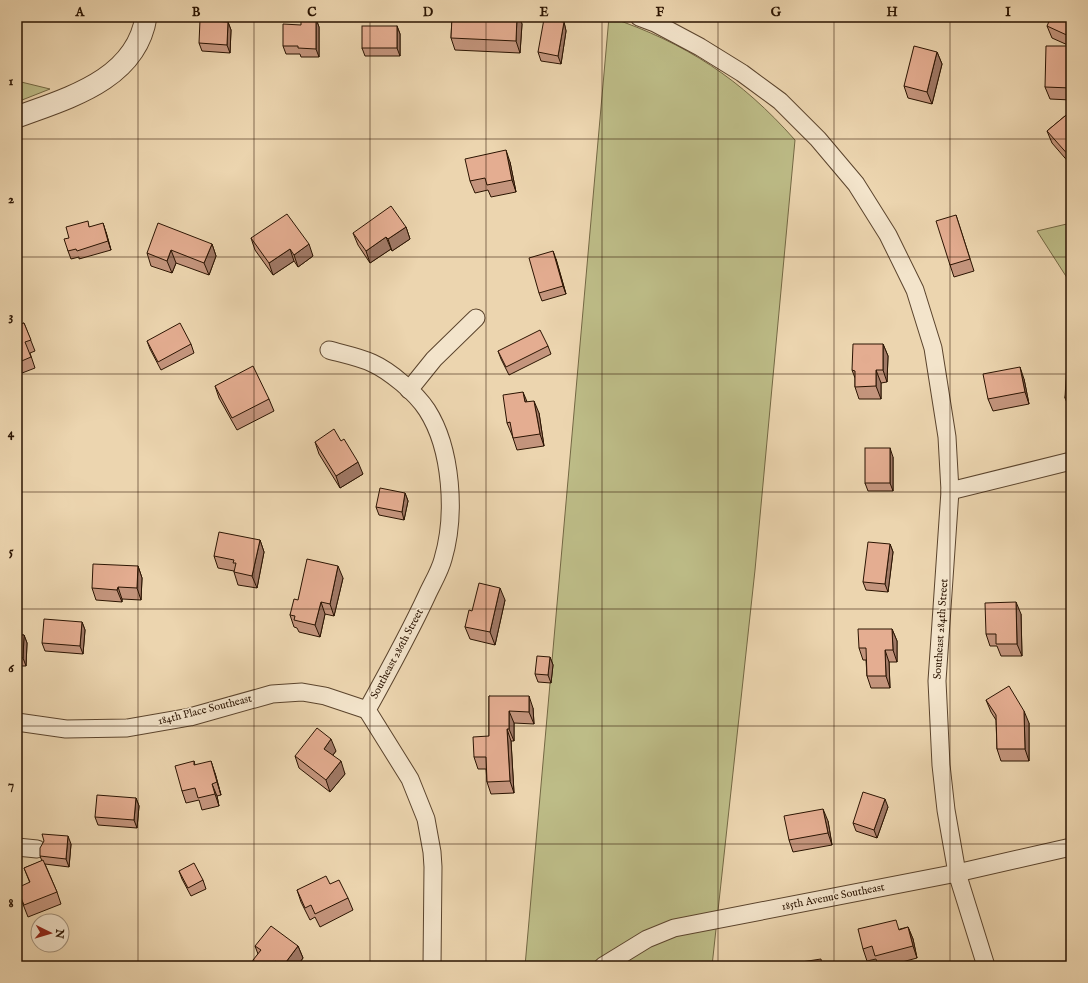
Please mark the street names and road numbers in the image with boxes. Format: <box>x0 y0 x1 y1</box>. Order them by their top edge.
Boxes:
street label: Southeast 284th Street <box>930 578 952 680</box>
street label: Southeast 286th Street <box>367 606 427 702</box>
street label: 184th Place Southeast <box>157 691 254 728</box>
street label: 185th Avenue Southeast <box>780 880 886 914</box>

